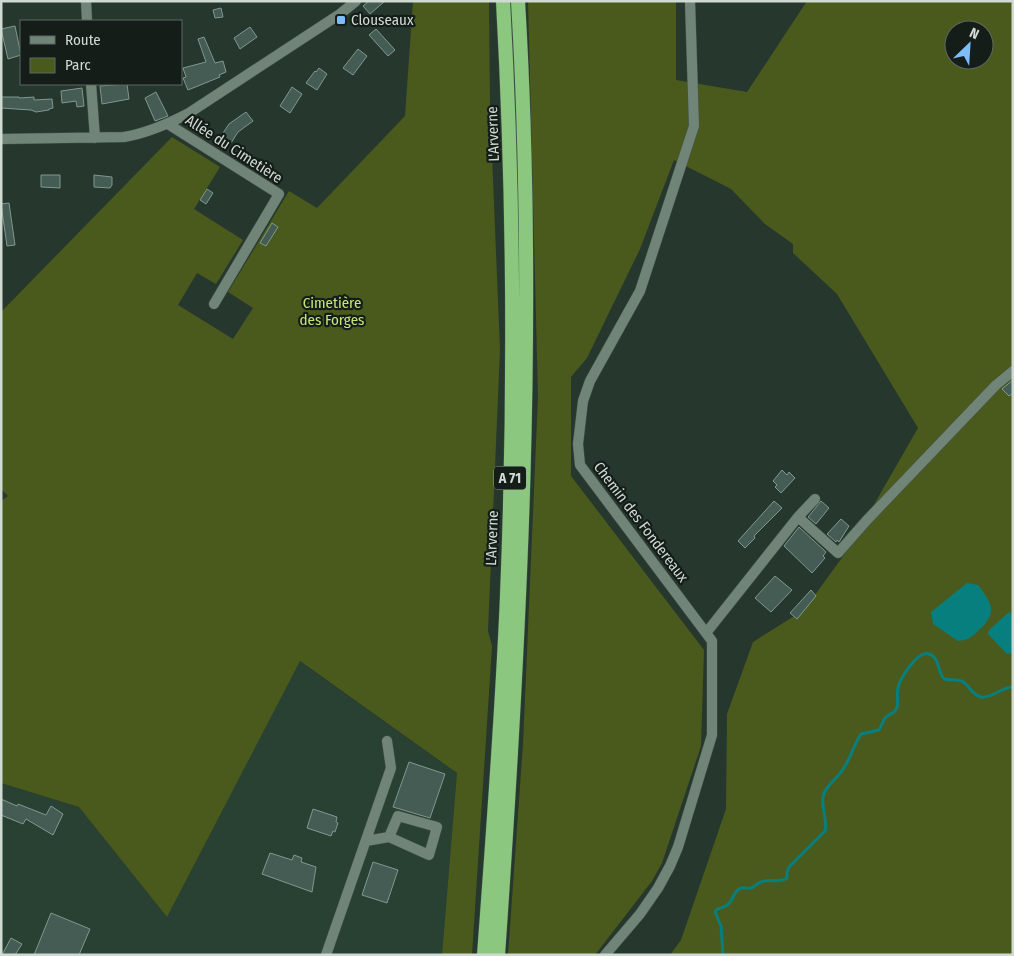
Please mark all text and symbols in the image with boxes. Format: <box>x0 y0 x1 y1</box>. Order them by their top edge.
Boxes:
place label: Clouseaux <box>351 11 414 29</box>
marker: Clouseaux <box>335 14 347 26</box>
legend <box>20 20 182 85</box>
north arrow <box>944 20 994 70</box>
text: N <box>967 24 982 43</box>
text: Route <box>65 31 101 49</box>
text: Parc <box>65 56 91 74</box>
street label: L'Arverne <box>483 106 503 162</box>
street label: Allée du Cimetière <box>182 111 286 187</box>
park label: Cimetière des Forges <box>300 294 364 329</box>
street label: Chemin des Fondereaux <box>590 458 692 586</box>
road number: A 71 <box>494 466 526 489</box>
street label: L'Arverne <box>482 510 502 566</box>

